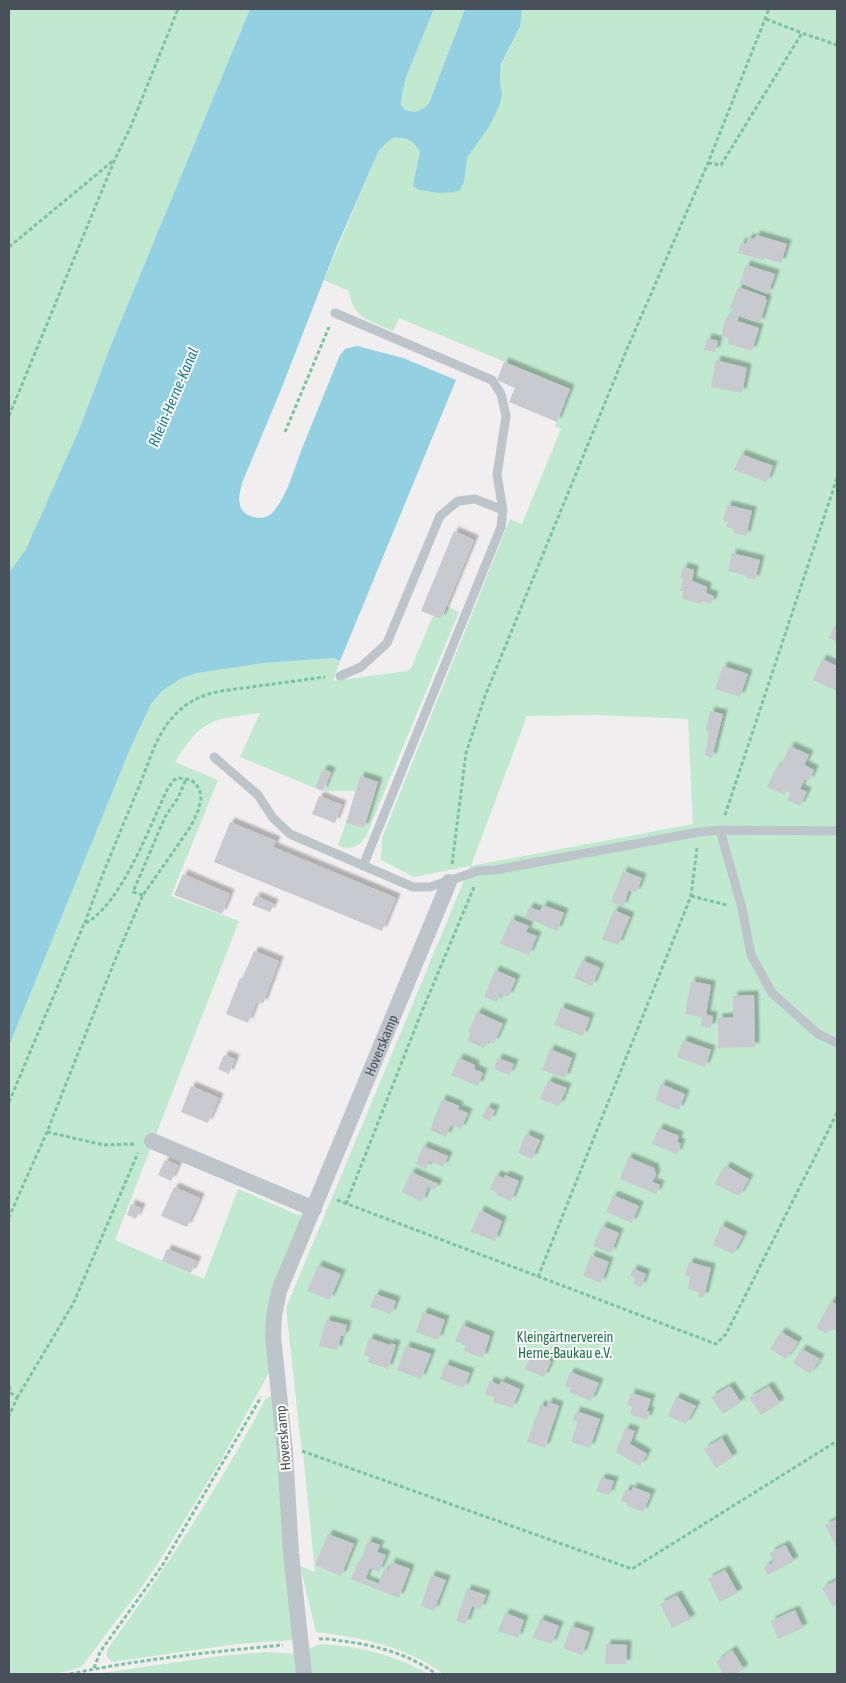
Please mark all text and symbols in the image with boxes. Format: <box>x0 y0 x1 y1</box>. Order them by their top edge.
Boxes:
water label: Rhein-Herne-Kanal <box>144 345 202 449</box>
street label: Hoverskamp <box>361 1012 401 1079</box>
park label: Kleingärtnerverein Herne-Baukau e.V. <box>517 1329 613 1361</box>
street label: Hoverskamp <box>272 1405 294 1471</box>

